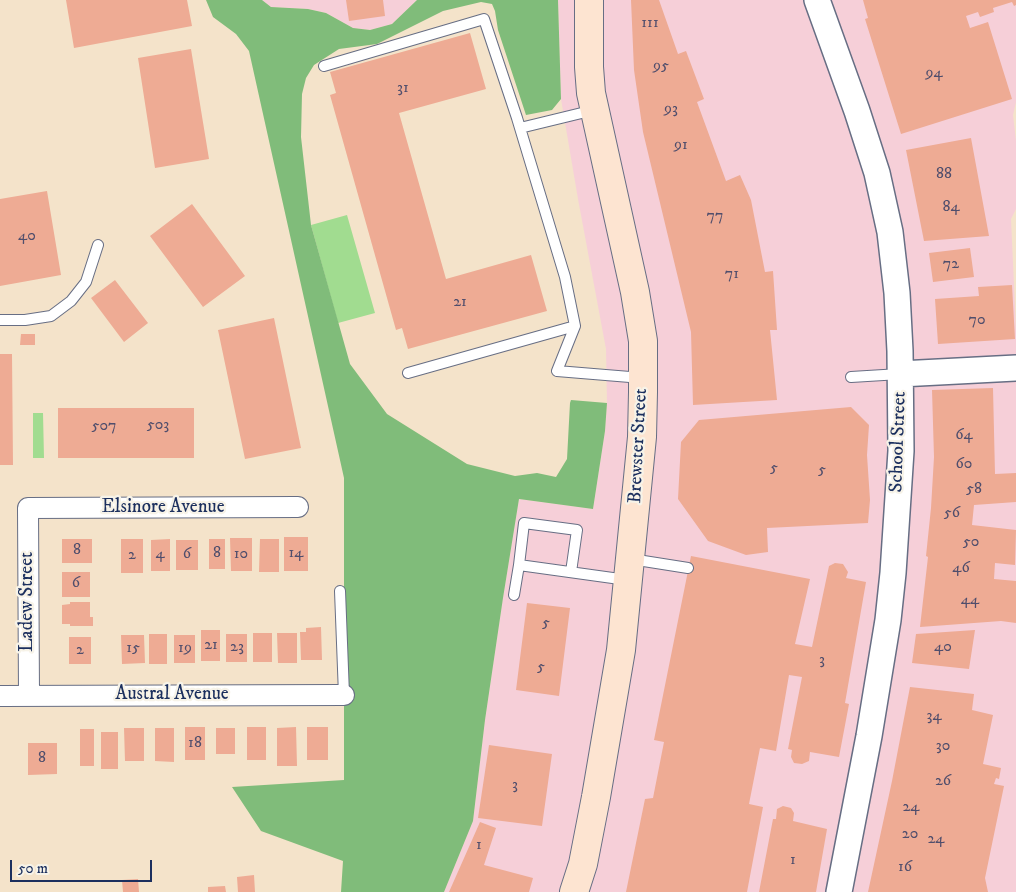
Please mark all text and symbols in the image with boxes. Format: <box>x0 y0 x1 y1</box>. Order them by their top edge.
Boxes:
house number: 111 <box>641 14 659 34</box>
house number: 95 <box>653 57 669 77</box>
house number: 94 <box>925 64 943 84</box>
house number: 31 <box>397 79 409 99</box>
house number: 93 <box>664 100 678 120</box>
house number: 91 <box>674 136 688 156</box>
house number: 88 <box>936 165 952 185</box>
house number: 84 <box>942 198 960 218</box>
house number: 77 <box>707 207 723 227</box>
house number: 40 <box>18 227 36 247</box>
house number: 72 <box>943 255 959 275</box>
house number: 71 <box>725 265 739 285</box>
house number: 21 <box>453 293 467 313</box>
house number: 70 <box>968 311 986 331</box>
street label: Brewster Street <box>625 388 653 504</box>
street label: School Street <box>886 391 912 493</box>
house number: 503 <box>147 416 169 436</box>
house number: 507 <box>92 417 116 437</box>
house number: 64 <box>955 426 973 446</box>
house number: 60 <box>956 455 972 475</box>
house number: 5 <box>770 459 778 479</box>
house number: 5 <box>818 461 826 481</box>
house number: 58 <box>966 480 982 500</box>
street label: Elsinore Avenue <box>101 497 225 519</box>
house number: 56 <box>944 504 960 524</box>
house number: 50 <box>963 533 979 553</box>
house number: 8 <box>73 541 81 561</box>
house number: 8 <box>213 544 221 564</box>
house number: 14 <box>288 544 304 564</box>
house number: 4 <box>155 545 165 565</box>
house number: 6 <box>183 545 191 565</box>
house number: 10 <box>234 545 248 565</box>
house number: 2 <box>128 546 136 566</box>
street label: Ladew Street <box>17 552 39 652</box>
house number: 46 <box>952 559 970 579</box>
house number: 6 <box>72 574 80 594</box>
house number: 44 <box>961 591 979 611</box>
house number: 5 <box>542 614 550 634</box>
house number: 21 <box>204 636 218 656</box>
house number: 23 <box>230 638 244 658</box>
house number: 40 <box>934 638 952 658</box>
house number: 15 <box>126 639 140 659</box>
house number: 19 <box>178 639 192 659</box>
house number: 2 <box>76 641 84 661</box>
house number: 3 <box>819 651 825 671</box>
house number: 5 <box>537 658 545 678</box>
street label: Austral Avenue <box>115 684 229 706</box>
house number: 34 <box>926 707 942 727</box>
house number: 18 <box>188 734 202 754</box>
house number: 30 <box>936 737 950 757</box>
house number: 8 <box>38 749 46 769</box>
house number: 26 <box>935 772 951 792</box>
house number: 3 <box>512 776 518 796</box>
house number: 24 <box>902 798 920 818</box>
house number: 20 <box>902 825 918 845</box>
house number: 24 <box>927 830 945 850</box>
house number: 1 <box>476 836 482 856</box>
scale bar <box>12 850 155 882</box>
house number: 1 <box>790 851 796 871</box>
house number: 16 <box>898 858 912 878</box>
text: 50 m <box>18 859 48 878</box>

